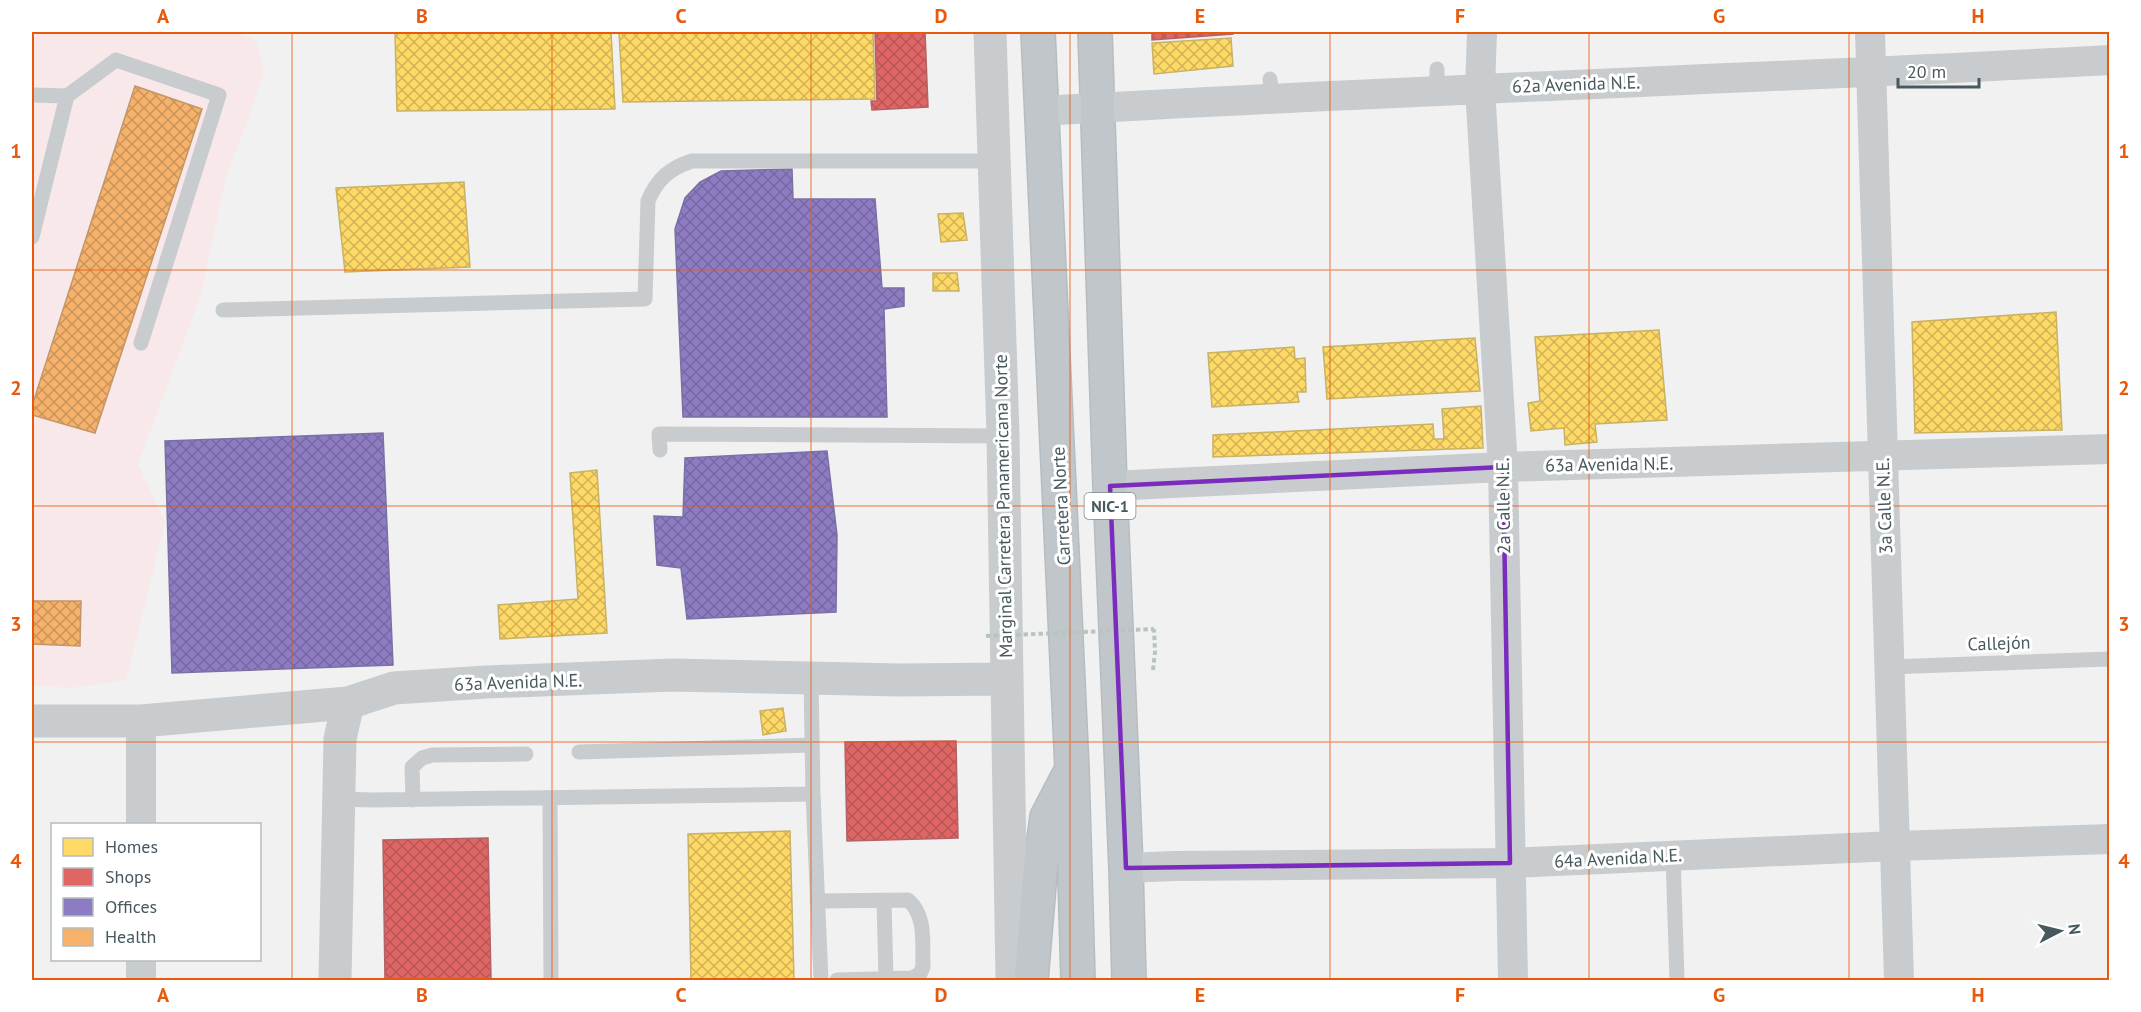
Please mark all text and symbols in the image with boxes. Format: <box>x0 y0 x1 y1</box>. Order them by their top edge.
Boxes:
text: A <box>157 3 170 29</box>
text: B <box>416 3 428 29</box>
text: C <box>675 3 687 29</box>
text: D <box>935 3 948 29</box>
text: E <box>1195 3 1205 29</box>
text: F <box>1455 3 1465 29</box>
text: G <box>1713 3 1725 29</box>
text: H <box>1971 3 1985 29</box>
scale bar <box>1898 51 1979 89</box>
text: 20 m <box>1907 60 1946 83</box>
street label: 62a Avenida N.E. <box>1512 70 1640 98</box>
text: 1 <box>10 138 22 164</box>
text: 1 <box>2118 138 2130 164</box>
street label: Marginal Carretera Panamericana Norte <box>989 354 1017 658</box>
text: 2 <box>10 375 22 401</box>
text: 2 <box>2118 375 2130 401</box>
street label: Carretera Norte <box>1046 446 1076 566</box>
street label: 63a Avenida N.E. <box>1545 451 1673 477</box>
street label: 3a Calle N.E. <box>1871 457 1897 555</box>
street label: 2a Calle N.E. <box>1491 458 1515 554</box>
road number: NIC-1 <box>1084 493 1136 519</box>
text: 3 <box>10 611 22 637</box>
text: 3 <box>2118 611 2130 637</box>
street label: Callejón <box>1967 630 2031 656</box>
street label: 63a Avenida N.E. <box>454 668 582 696</box>
legend <box>51 823 261 961</box>
text: Homes <box>105 835 158 858</box>
street label: 64a Avenida N.E. <box>1554 843 1682 873</box>
text: 4 <box>10 848 22 874</box>
text: 4 <box>2118 848 2130 874</box>
text: Shops <box>105 865 151 888</box>
text: Offices <box>105 895 157 918</box>
north arrow <box>2030 901 2090 961</box>
text: N <box>2064 923 2085 936</box>
text: Health <box>105 925 156 948</box>
text: A <box>157 982 170 1008</box>
text: B <box>416 982 428 1008</box>
text: C <box>675 982 687 1008</box>
text: D <box>935 982 948 1008</box>
text: E <box>1195 982 1205 1008</box>
text: F <box>1455 982 1465 1008</box>
text: G <box>1713 982 1725 1008</box>
text: H <box>1971 982 1985 1008</box>

